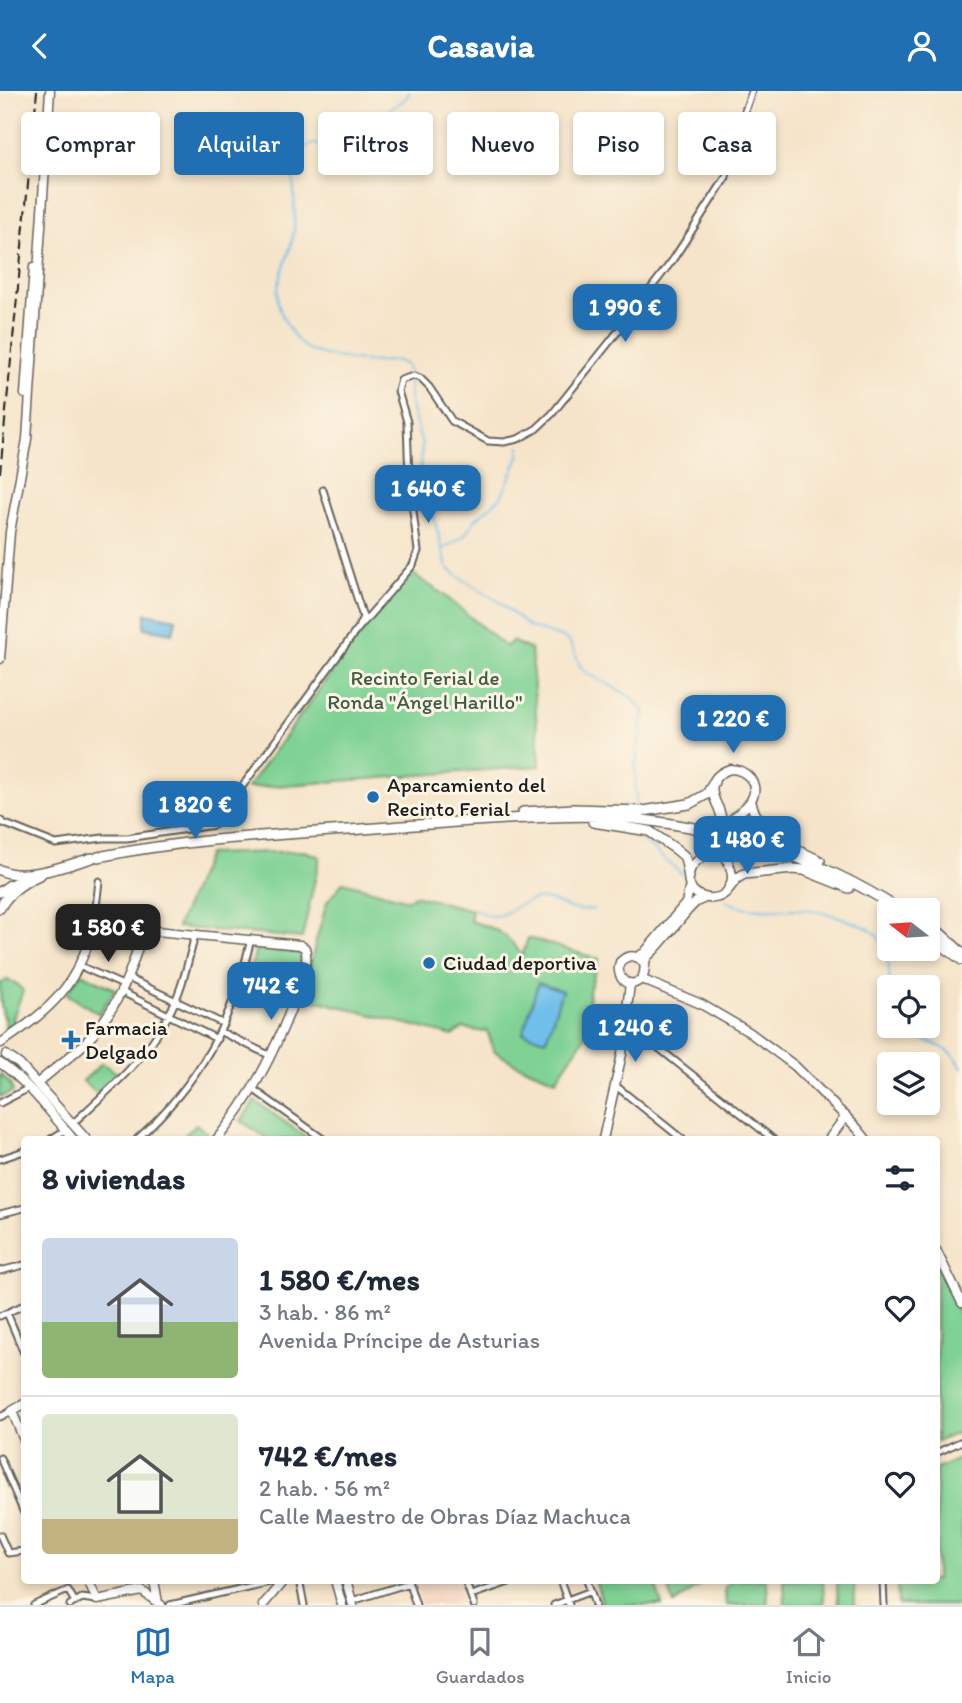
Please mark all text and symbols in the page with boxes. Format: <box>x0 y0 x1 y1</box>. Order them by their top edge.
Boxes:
icon: back <box>21 27 59 65</box>
text: Casavia <box>428 27 534 65</box>
icon: person <box>903 27 941 65</box>
chip: Comprar <box>21 112 160 175</box>
chip: Alquilar <box>174 112 304 175</box>
chip: Filtros <box>318 112 433 175</box>
chip: Nuevo <box>447 112 559 175</box>
chip: Piso <box>573 112 664 175</box>
chip: Casa <box>678 112 776 175</box>
pin: 1 990 € <box>560 285 690 344</box>
text: 1 990 € <box>589 293 661 321</box>
pin: 1 640 € <box>363 465 493 525</box>
text: 1 640 € <box>391 474 465 502</box>
park label: Recinto Ferial de Ronda "Ángel Harillo" <box>327 665 523 714</box>
pin: 1 220 € <box>668 695 798 755</box>
text: 1 220 € <box>697 704 769 732</box>
place label: Aparcamiento del Recinto Ferial <box>387 772 546 821</box>
pin: 1 820 € <box>130 781 260 841</box>
marker: Aparcamiento del Recinto Ferial <box>365 789 381 805</box>
text: 1 820 € <box>158 790 232 818</box>
pin: 1 480 € <box>682 817 812 876</box>
text: 1 480 € <box>710 825 784 853</box>
north arrow <box>877 898 940 961</box>
map controls <box>877 898 940 1115</box>
pin: 1 580 € <box>43 905 173 964</box>
text: 1 580 € <box>71 913 145 941</box>
place label: Ciudad deportiva <box>443 950 597 975</box>
marker: Ciudad deportiva <box>421 955 437 971</box>
pin: 742 € <box>222 963 320 1022</box>
text: 742 € <box>243 971 299 999</box>
button: locate <box>877 975 940 1038</box>
pin: 1 240 € <box>570 1005 700 1064</box>
text: 1 240 € <box>598 1013 672 1041</box>
place label: Farmacia Delgado <box>85 1015 168 1064</box>
marker: Farmacia Delgado <box>63 1032 79 1048</box>
button: layers <box>877 1052 940 1115</box>
icon: filters <box>881 1159 919 1197</box>
text: 8 viviendas <box>42 1160 185 1197</box>
text: 1 580 €/mes <box>259 1261 420 1298</box>
icon: home <box>98 1266 182 1350</box>
icon: heart <box>881 1289 919 1327</box>
text: 3 hab. · 86 m² <box>259 1298 391 1326</box>
text: Avenida Príncipe de Asturias <box>259 1326 540 1354</box>
text: 742 €/mes <box>259 1437 397 1474</box>
icon: home <box>98 1442 182 1526</box>
icon: heart <box>881 1465 919 1503</box>
text: 2 hab. · 56 m² <box>259 1474 390 1502</box>
text: Calle Maestro de Obras Díaz Machuca <box>259 1502 631 1530</box>
tab: Mapa <box>130 1623 175 1688</box>
tab: Guardados <box>436 1623 525 1688</box>
tab: Inicio <box>786 1623 832 1688</box>

